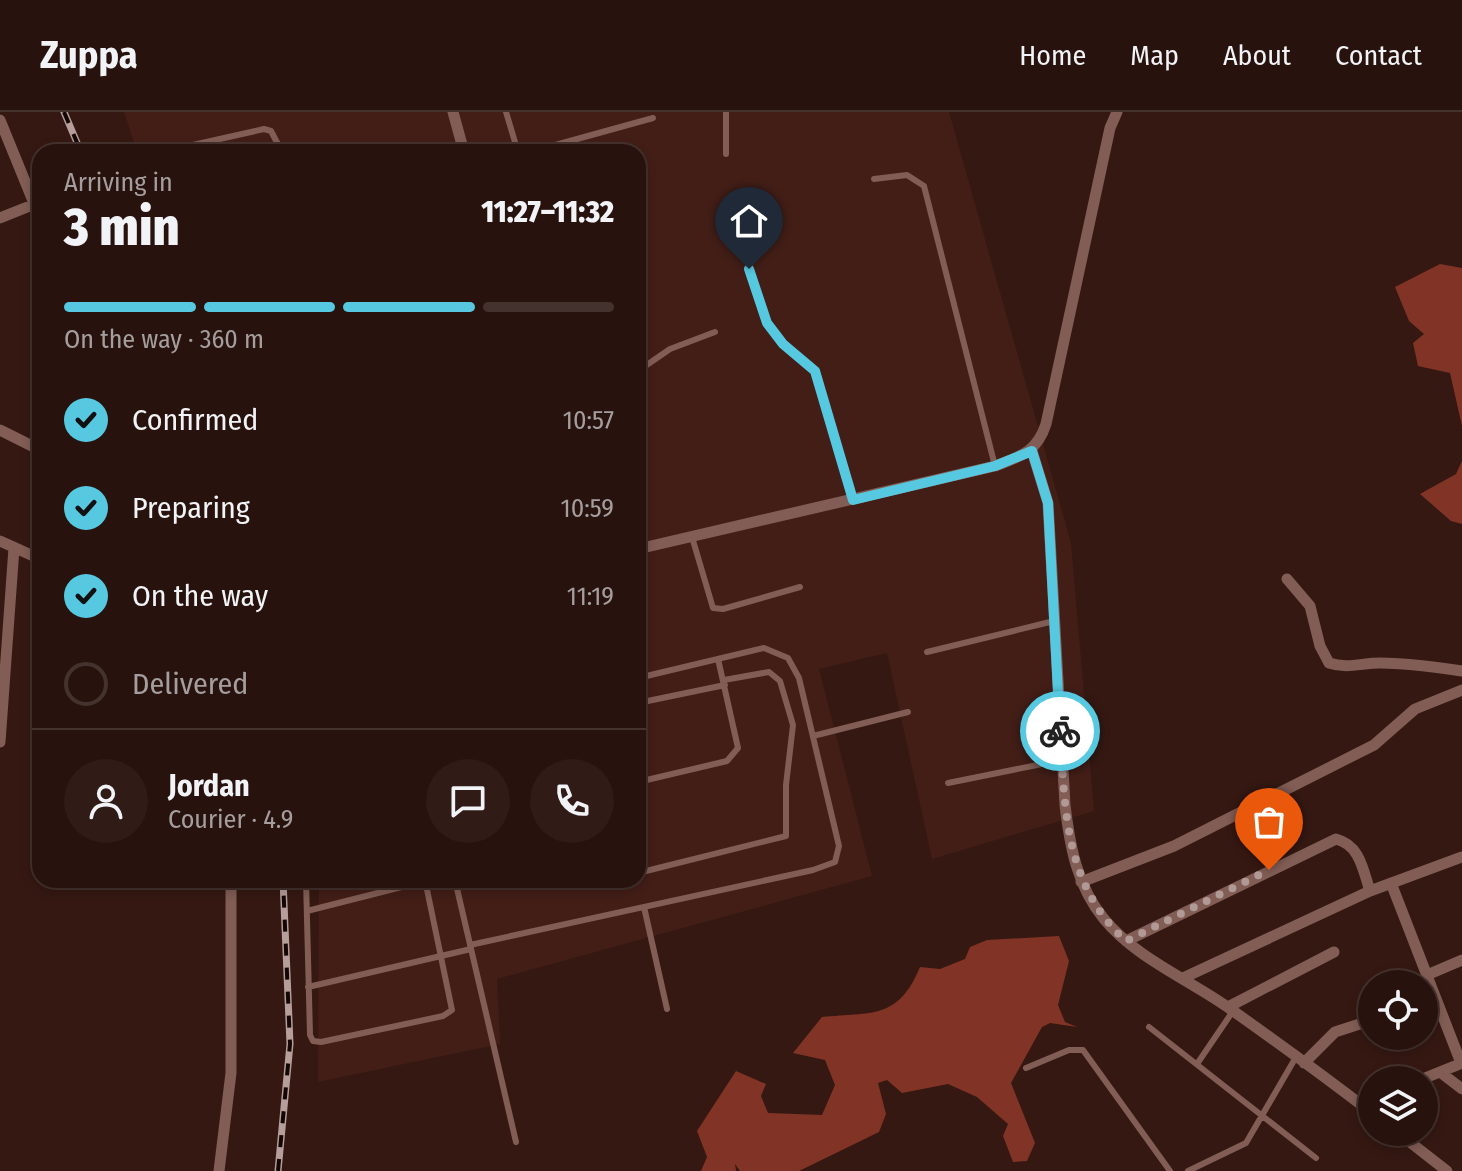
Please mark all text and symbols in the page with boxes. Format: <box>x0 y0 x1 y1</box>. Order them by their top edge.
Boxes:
text: Zuppa <box>40 32 138 78</box>
text: Home <box>1019 39 1086 72</box>
text: Map <box>1130 39 1179 72</box>
text: About <box>1223 39 1291 72</box>
text: Contact <box>1335 39 1422 72</box>
text: Arriving in <box>64 167 173 198</box>
pin <box>715 187 783 269</box>
text: 11:27–11:32 <box>481 194 614 230</box>
text: 3 min <box>64 196 180 259</box>
icon: home <box>727 199 771 243</box>
text: On the way · 360 m <box>64 324 264 355</box>
icon: check <box>64 398 108 442</box>
text: Confirmed <box>132 402 258 438</box>
text: 10:57 <box>563 405 614 436</box>
icon: check <box>64 486 108 530</box>
text: Preparing <box>132 490 250 526</box>
text: 10:59 <box>561 493 614 524</box>
icon: check <box>64 574 108 618</box>
text: On the way <box>132 578 268 614</box>
text: 11:19 <box>567 581 614 612</box>
text: Delivered <box>132 666 248 702</box>
courier <box>1020 691 1100 771</box>
icon: bike <box>1038 709 1082 753</box>
button: person <box>64 759 148 843</box>
button: chat <box>426 759 510 843</box>
button: phone <box>530 759 614 843</box>
text: Jordan <box>168 768 250 804</box>
pin <box>1235 788 1303 870</box>
icon: bag <box>1247 800 1291 844</box>
text: Courier · 4.9 <box>168 804 293 835</box>
map controls <box>1358 970 1438 1146</box>
button: locate <box>1358 970 1438 1050</box>
button: layers <box>1358 1066 1438 1146</box>

